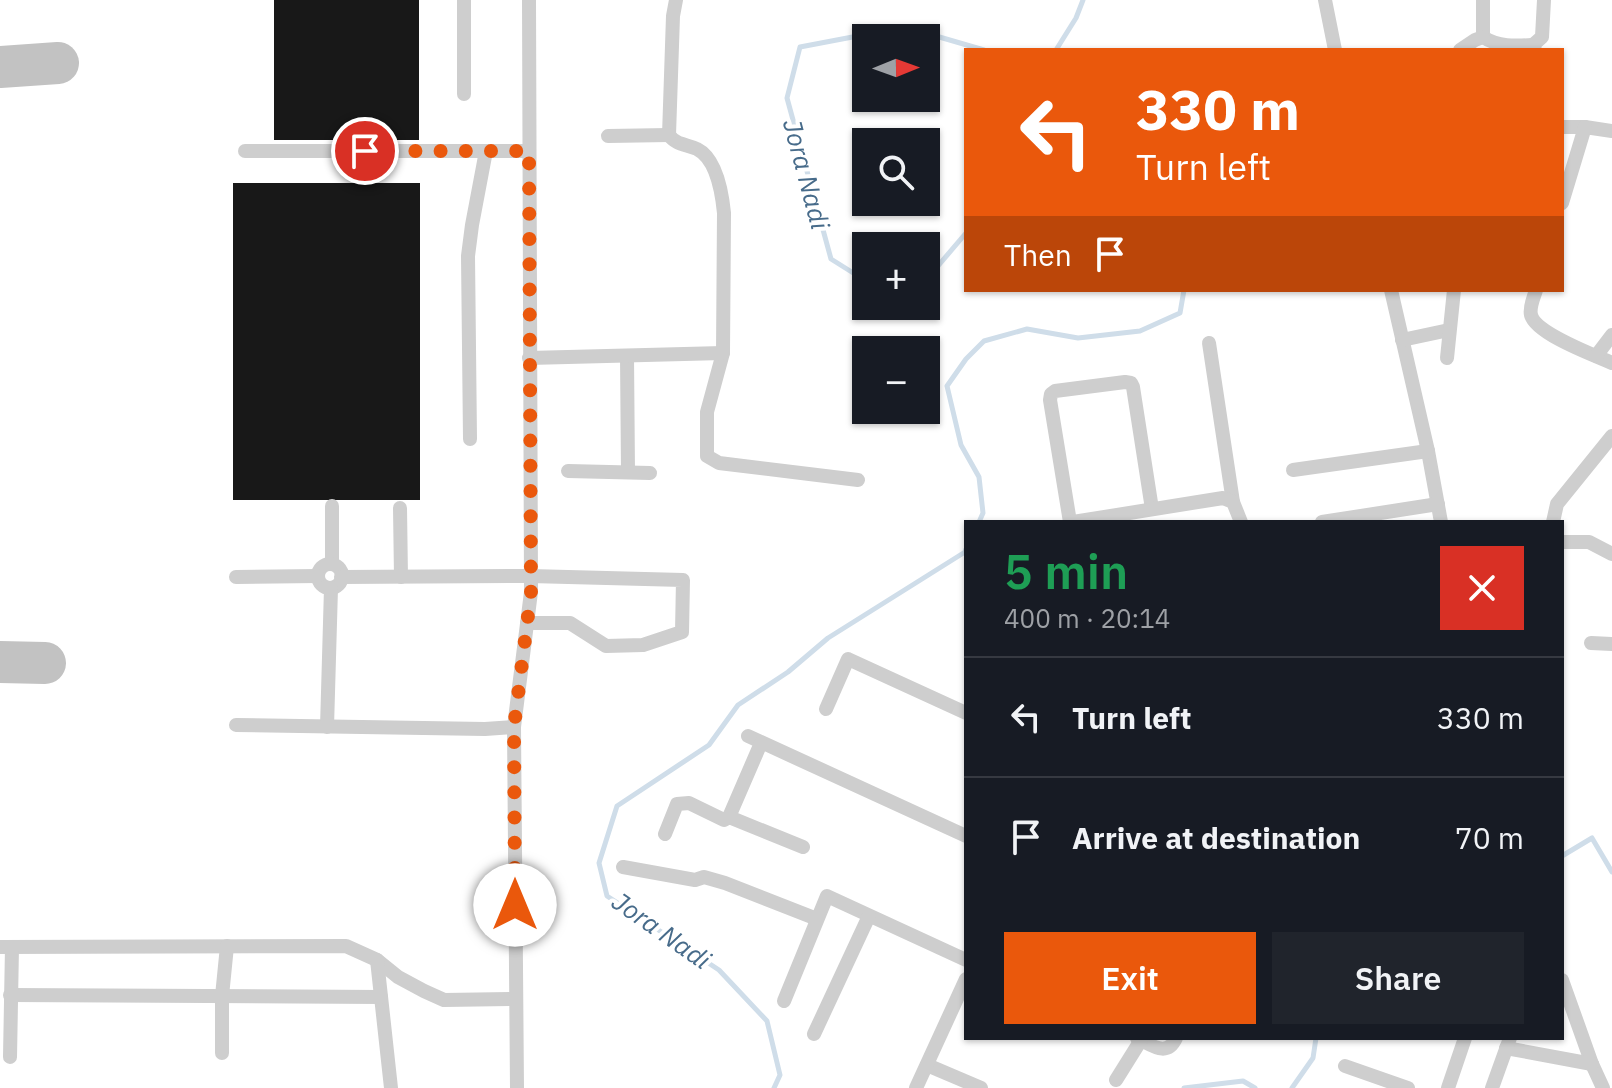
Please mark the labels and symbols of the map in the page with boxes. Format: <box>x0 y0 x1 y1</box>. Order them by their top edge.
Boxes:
north arrow <box>852 24 940 112</box>
water label: Jora Nadi <box>776 115 838 233</box>
pin <box>331 117 399 185</box>
position arrow <box>473 863 557 947</box>
water label: Jora Nadi <box>606 884 718 976</box>

